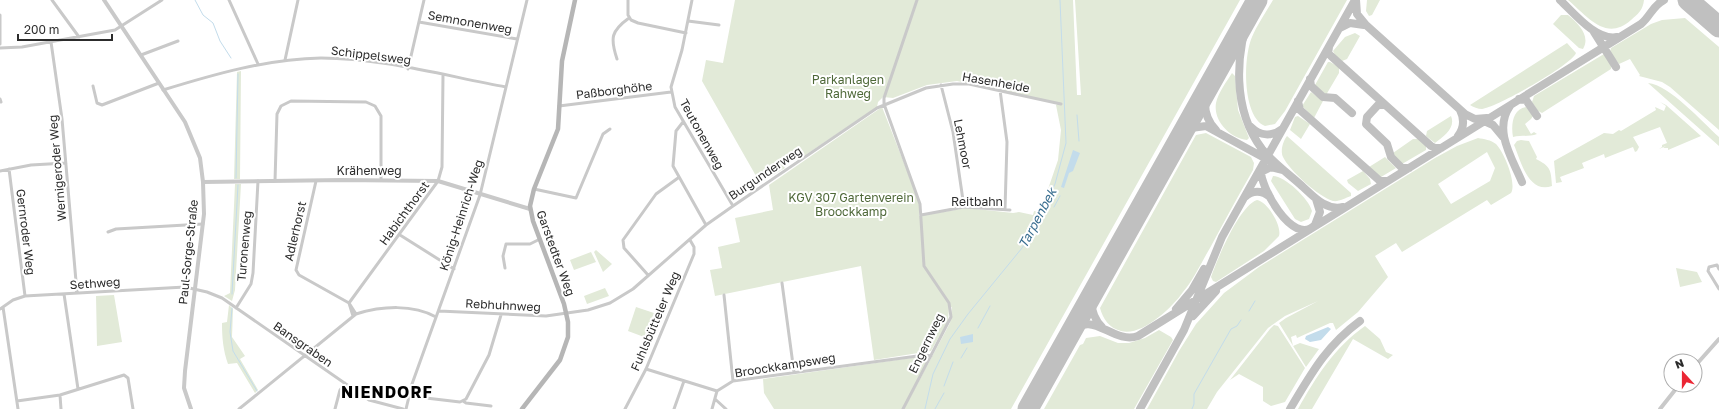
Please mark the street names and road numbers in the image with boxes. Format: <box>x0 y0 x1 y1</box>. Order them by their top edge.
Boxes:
street label: Semnonenweg <box>427 7 513 37</box>
street label: Schippelsweg <box>330 43 412 67</box>
street label: Hasenheide <box>961 69 1031 95</box>
street label: Paßborghöhe <box>575 78 653 102</box>
street label: Teutonenweg <box>677 96 727 172</box>
street label: Wernigeroder Weg <box>45 114 69 222</box>
street label: Lehmoor <box>951 118 975 171</box>
street label: Burgunderweg <box>726 143 804 203</box>
street label: König-Heinrich-Weg <box>436 157 486 273</box>
street label: Krähenweg <box>336 163 402 178</box>
street label: Habichthorst <box>376 178 432 248</box>
street label: Gernroder Weg <box>13 188 39 276</box>
street label: Reitbahn <box>951 194 1003 209</box>
street label: Paul-Sorge-Straße <box>175 199 201 305</box>
street label: Adlerhorst <box>281 199 309 262</box>
street label: Garstedter Weg <box>534 208 578 298</box>
street label: Turonenweg <box>233 210 255 282</box>
street label: Fuhlsbütteler Weg <box>627 269 683 373</box>
street label: Sethweg <box>69 274 121 292</box>
street label: Rebhuhnweg <box>465 296 541 314</box>
street label: Engernweg <box>905 311 947 375</box>
street label: Bansgraben <box>270 318 336 370</box>
street label: Broockkampsweg <box>733 350 837 380</box>

